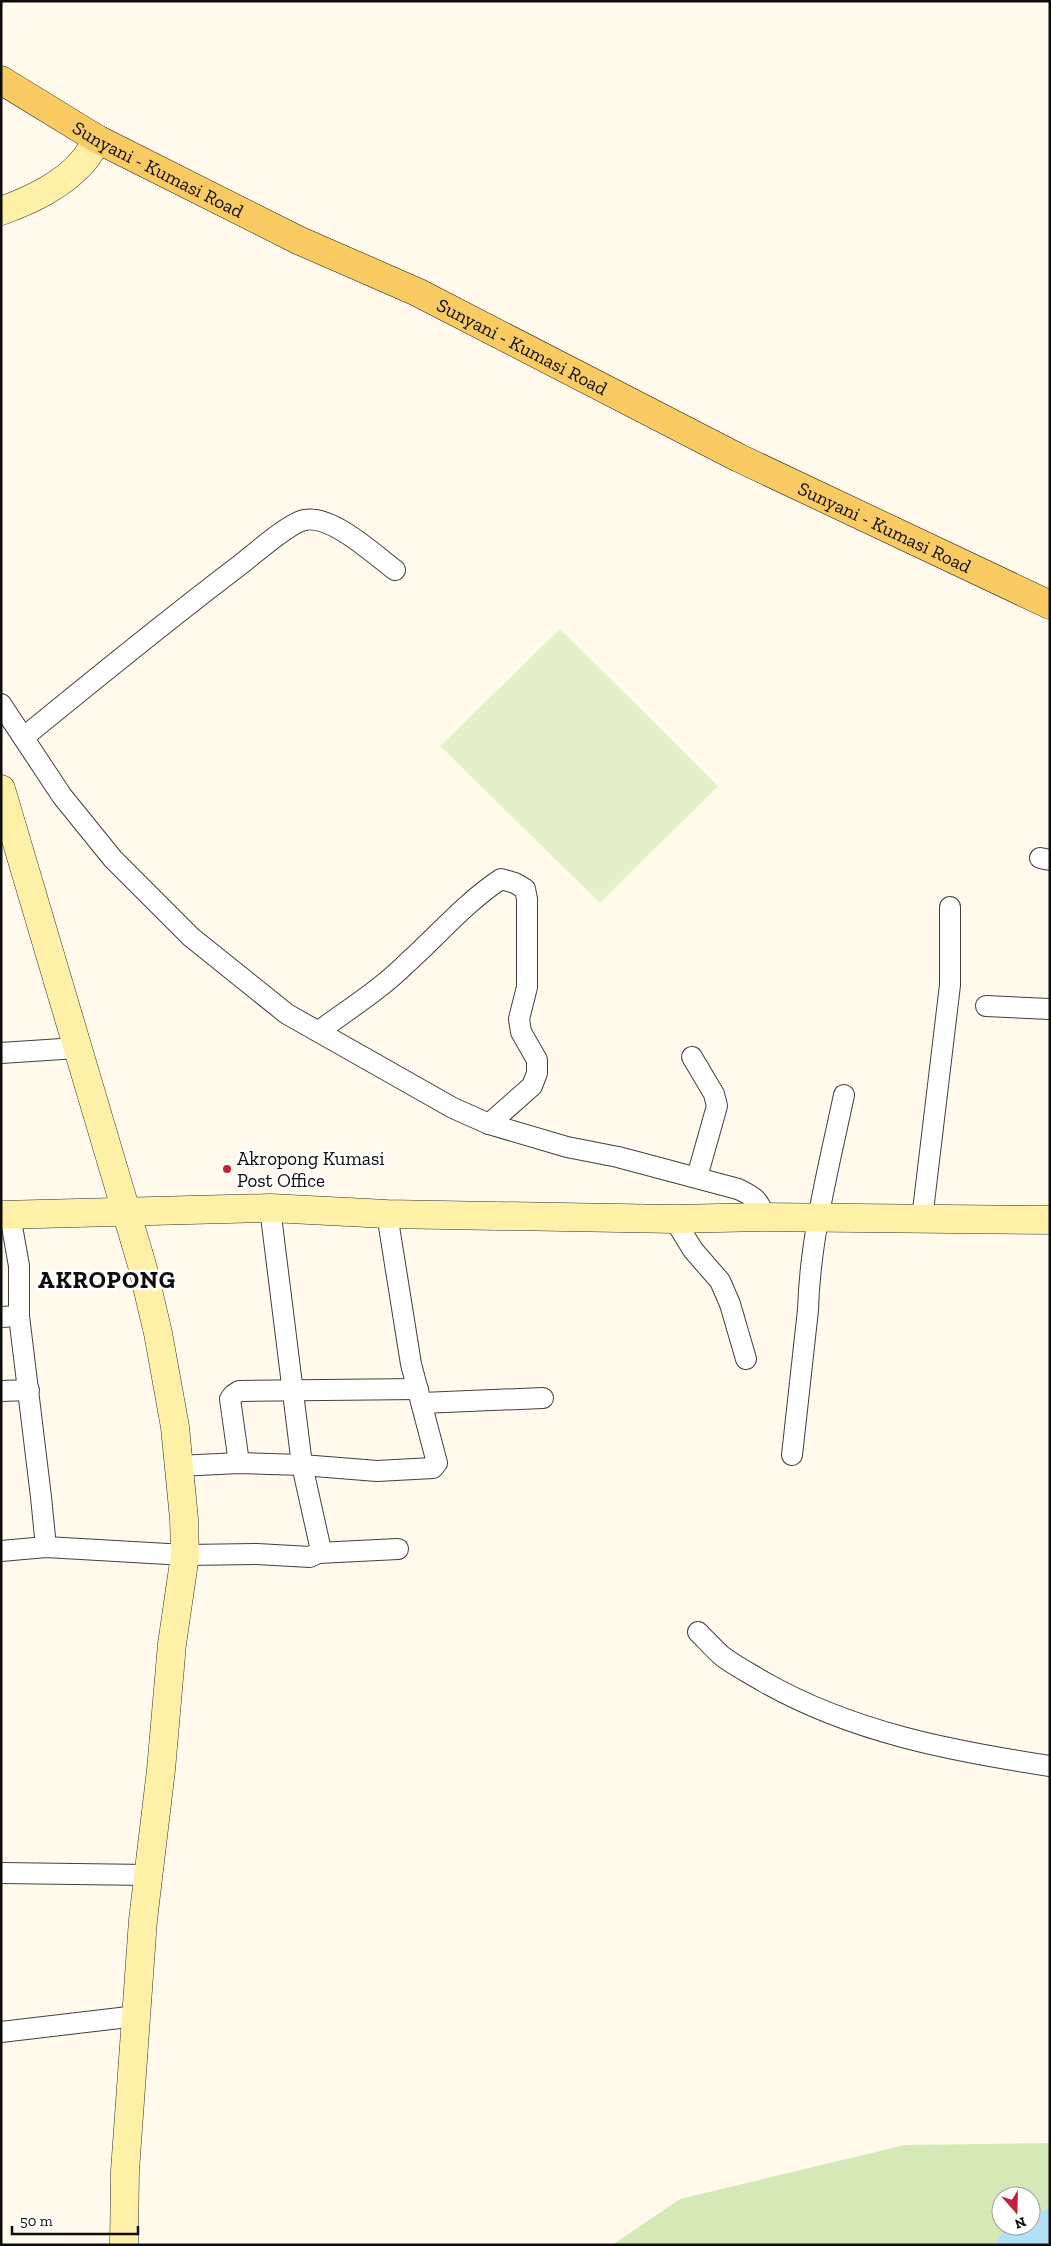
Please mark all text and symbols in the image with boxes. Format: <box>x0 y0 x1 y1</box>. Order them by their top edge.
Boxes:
street label: Sunyani - Kumasi Road <box>68 116 248 223</box>
street label: Sunyani - Kumasi Road <box>433 293 612 400</box>
street label: Sunyani - Kumasi Road <box>794 477 975 578</box>
place label: Akropong Kumasi Post Office <box>237 1147 385 1192</box>
marker: Akropong Kumasi Post Office <box>221 1163 233 1175</box>
district label: AKROPONG <box>38 1265 176 1294</box>
north arrow <box>991 2186 1041 2236</box>
scale bar <box>12 2204 139 2236</box>
text: 50 m <box>20 2212 53 2230</box>
text: N <box>1012 2213 1028 2233</box>

